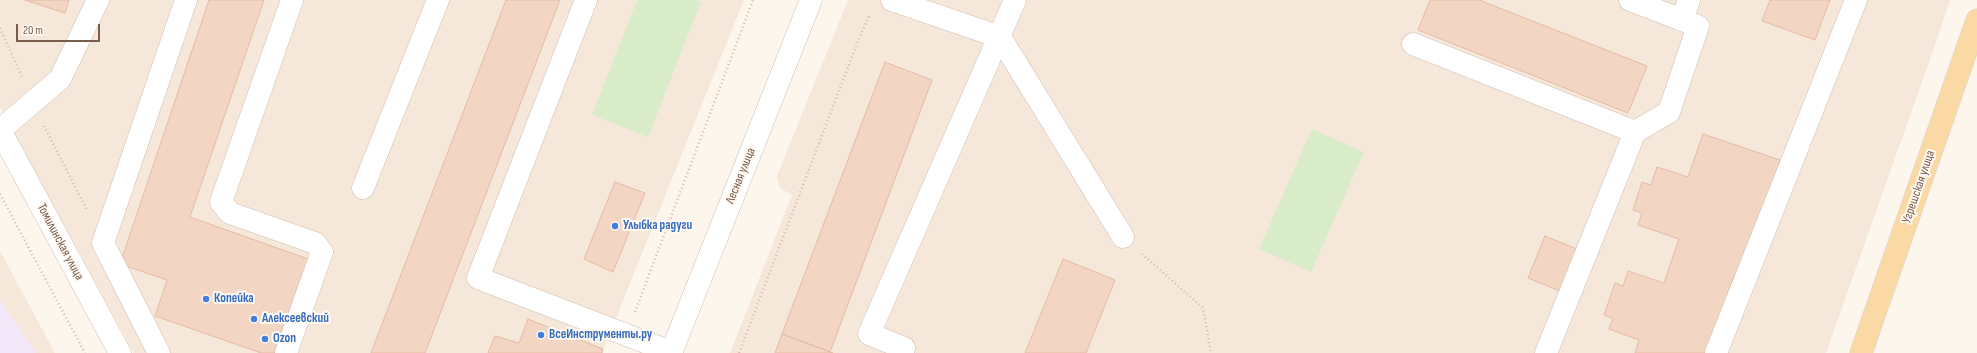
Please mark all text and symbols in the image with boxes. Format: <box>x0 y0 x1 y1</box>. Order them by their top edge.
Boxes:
scale bar <box>18 16 102 42</box>
text: 20 m <box>23 23 43 38</box>
street label: Лесная улица <box>723 146 759 206</box>
street label: Угрешская улица <box>1899 148 1939 226</box>
street label: Томилинская улица <box>33 201 87 283</box>
place label: Улыбка радуги <box>623 218 692 234</box>
marker: Улыбка радуги <box>610 221 620 231</box>
place label: Копейка <box>214 291 254 307</box>
marker: Копейка <box>201 294 211 304</box>
place label: Алексеевский <box>262 311 329 327</box>
marker: Алексеевский <box>249 314 259 324</box>
place label: ВсеИнструменты.ру <box>549 327 652 343</box>
marker: ВсеИнструменты.ру <box>536 330 546 340</box>
place label: Ozon <box>273 331 296 347</box>
marker: Ozon <box>260 334 270 344</box>

